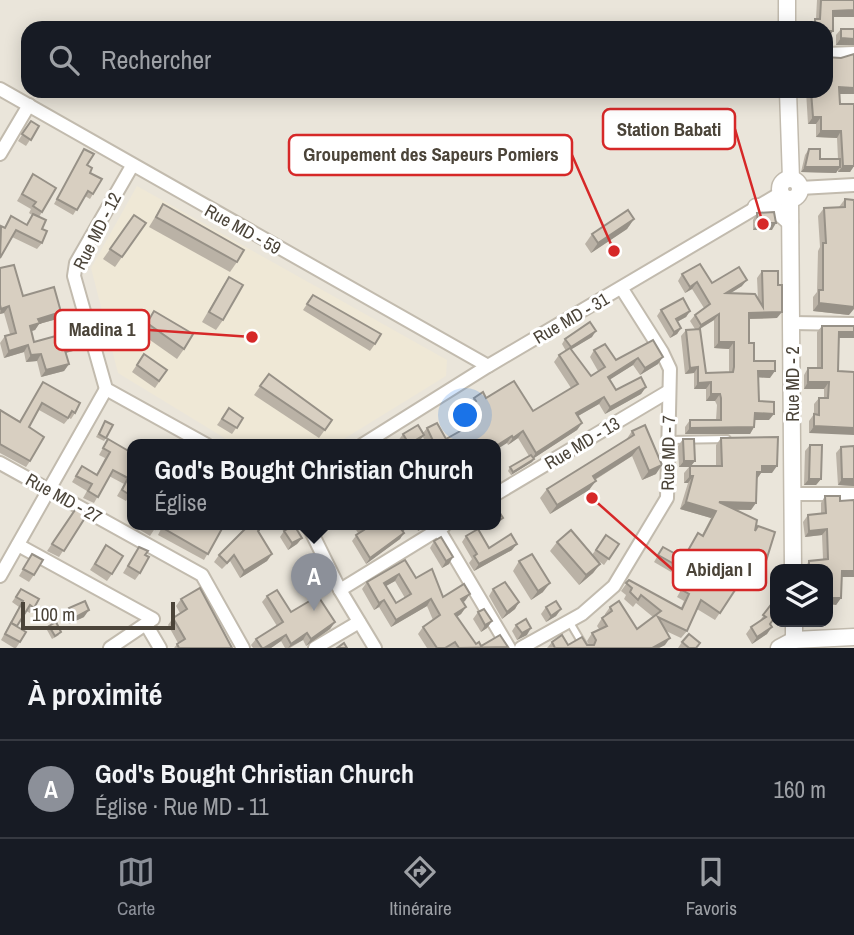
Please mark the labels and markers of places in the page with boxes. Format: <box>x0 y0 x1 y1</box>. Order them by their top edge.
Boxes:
callout: Station Babati <box>603 109 735 149</box>
callout: Groupement des Sapeurs Pomiers <box>289 135 572 175</box>
callout: Madina 1 <box>55 310 149 350</box>
callout: Abidjan I <box>673 550 766 590</box>
pin: A <box>291 553 337 611</box>

